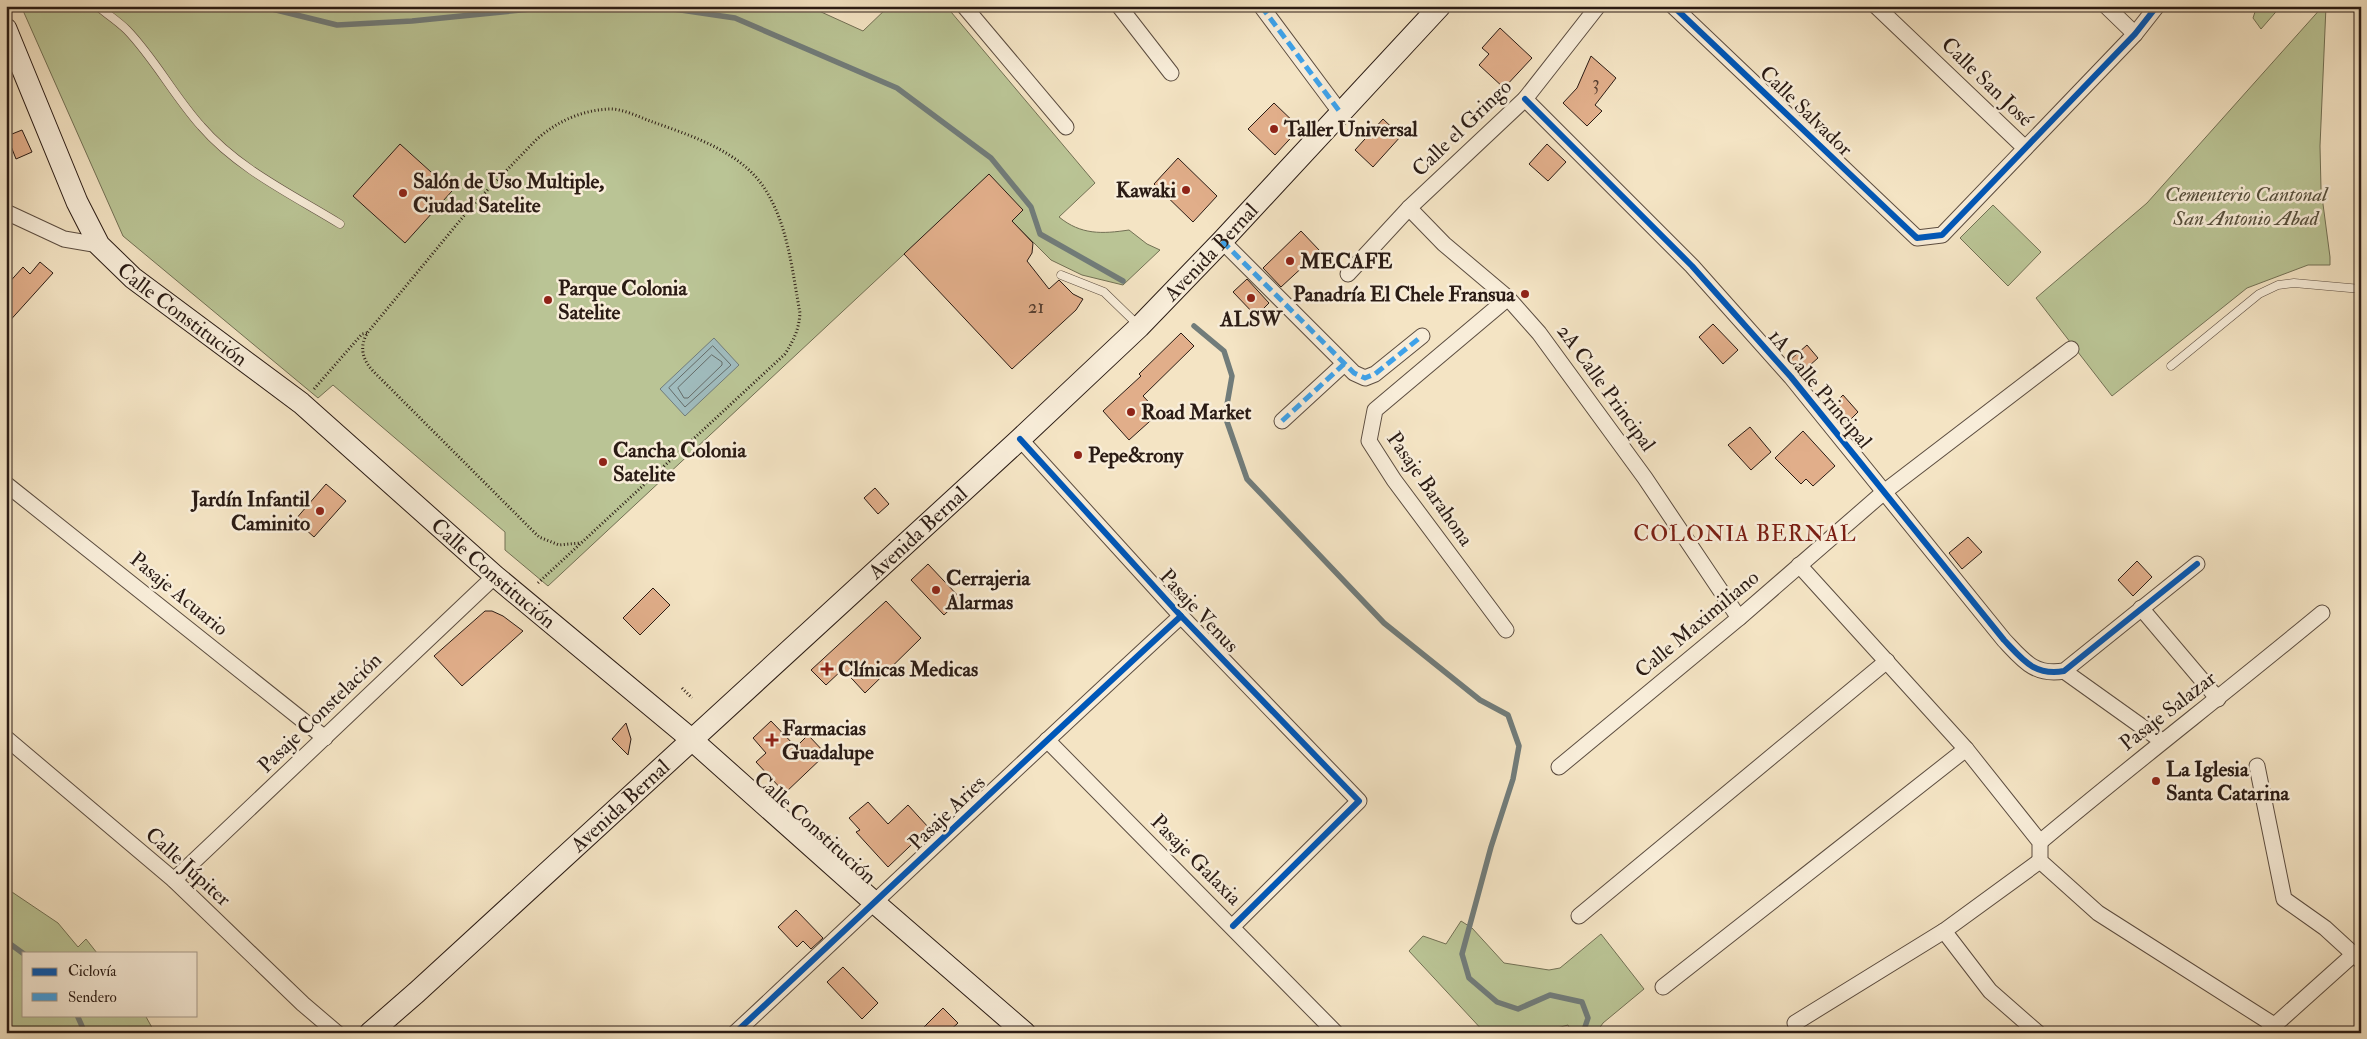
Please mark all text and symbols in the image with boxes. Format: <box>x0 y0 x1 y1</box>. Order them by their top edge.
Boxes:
street label: Calle San José <box>1935 31 2039 133</box>
street label: Calle Salvador <box>1754 60 1858 162</box>
house number: 3 <box>1592 71 1600 95</box>
street label: Calle el Gringo <box>1406 74 1518 182</box>
place label: Taller Universal <box>1283 116 1418 143</box>
marker: Taller Universal <box>1268 123 1280 135</box>
place label: Salón de Uso Multiple, Ciudad Satelite <box>413 168 604 219</box>
place label: Kawaki <box>1116 177 1176 204</box>
park label: Cementerio Cantonal San Antonio Abad <box>2165 181 2329 232</box>
marker: Kawaki <box>1180 184 1192 196</box>
marker: Salón de Uso Multiple, Ciudad Satelite <box>397 187 409 199</box>
street label: Avenida Bernal <box>1157 197 1264 307</box>
place label: MECAFE <box>1299 248 1392 275</box>
marker: MECAFE <box>1284 255 1296 267</box>
street label: Calle Constitución <box>112 257 253 372</box>
place label: Parque Colonia Satelite <box>558 275 688 326</box>
place label: Panadría El Chele Fransua <box>1293 281 1516 308</box>
marker: Panadría El Chele Fransua <box>1519 288 1531 300</box>
marker: ALSW <box>1245 292 1257 304</box>
marker: Parque Colonia Satelite <box>542 294 554 306</box>
house number: 21 <box>1028 295 1044 319</box>
place label: ALSW <box>1219 306 1283 333</box>
street label: 2A Calle Principal <box>1551 319 1662 458</box>
street label: 1A Calle Principal <box>1762 324 1878 455</box>
place label: Road Market <box>1141 399 1251 426</box>
marker: Road Market <box>1125 406 1137 418</box>
street label: Pasaje Barahona <box>1381 426 1480 552</box>
place label: Cancha Colonia Satelite <box>613 437 747 488</box>
place label: Pepe&rony <box>1088 442 1184 469</box>
marker: Pepe&rony <box>1072 449 1084 461</box>
marker: Cancha Colonia Satelite <box>597 456 609 468</box>
street label: Avenida Bernal <box>862 480 974 586</box>
place label: Jardín Infantil Caminito <box>190 486 311 537</box>
marker: Jardín Infantil Caminito <box>314 505 326 517</box>
street label: Calle Constitución <box>425 512 562 635</box>
district label: COLONIA BERNAL <box>1633 520 1857 548</box>
street label: Pasaje Acuario <box>124 546 234 642</box>
street label: Pasaje Venus <box>1153 563 1245 659</box>
street label: Calle Maximiliano <box>1629 564 1765 684</box>
place label: Cerrajeria Alarmas <box>945 565 1031 616</box>
marker: Cerrajeria Alarmas <box>930 584 942 596</box>
street label: Pasaje Constelación <box>252 647 388 779</box>
place label: Clínicas Medicas <box>838 656 978 683</box>
marker: Clínicas Medicas <box>820 662 834 676</box>
street label: Pasaje Salazar <box>2114 665 2222 757</box>
place label: Farmacias Guadalupe <box>782 715 874 766</box>
marker: Farmacias Guadalupe <box>766 734 778 746</box>
street label: Avenida Bernal <box>564 753 676 859</box>
place label: La Iglesia Santa Catarina <box>2166 756 2290 807</box>
street label: Calle Constitución <box>748 766 882 890</box>
street label: Pasaje Aries <box>903 770 991 856</box>
marker: La Iglesia Santa Catarina <box>2150 775 2162 787</box>
street label: Pasaje Galaxia <box>1145 809 1248 912</box>
street label: Calle Júpiter <box>140 821 237 913</box>
legend <box>22 952 198 1016</box>
text: Ciclovía <box>68 962 117 981</box>
text: Sendero <box>68 988 117 1007</box>

